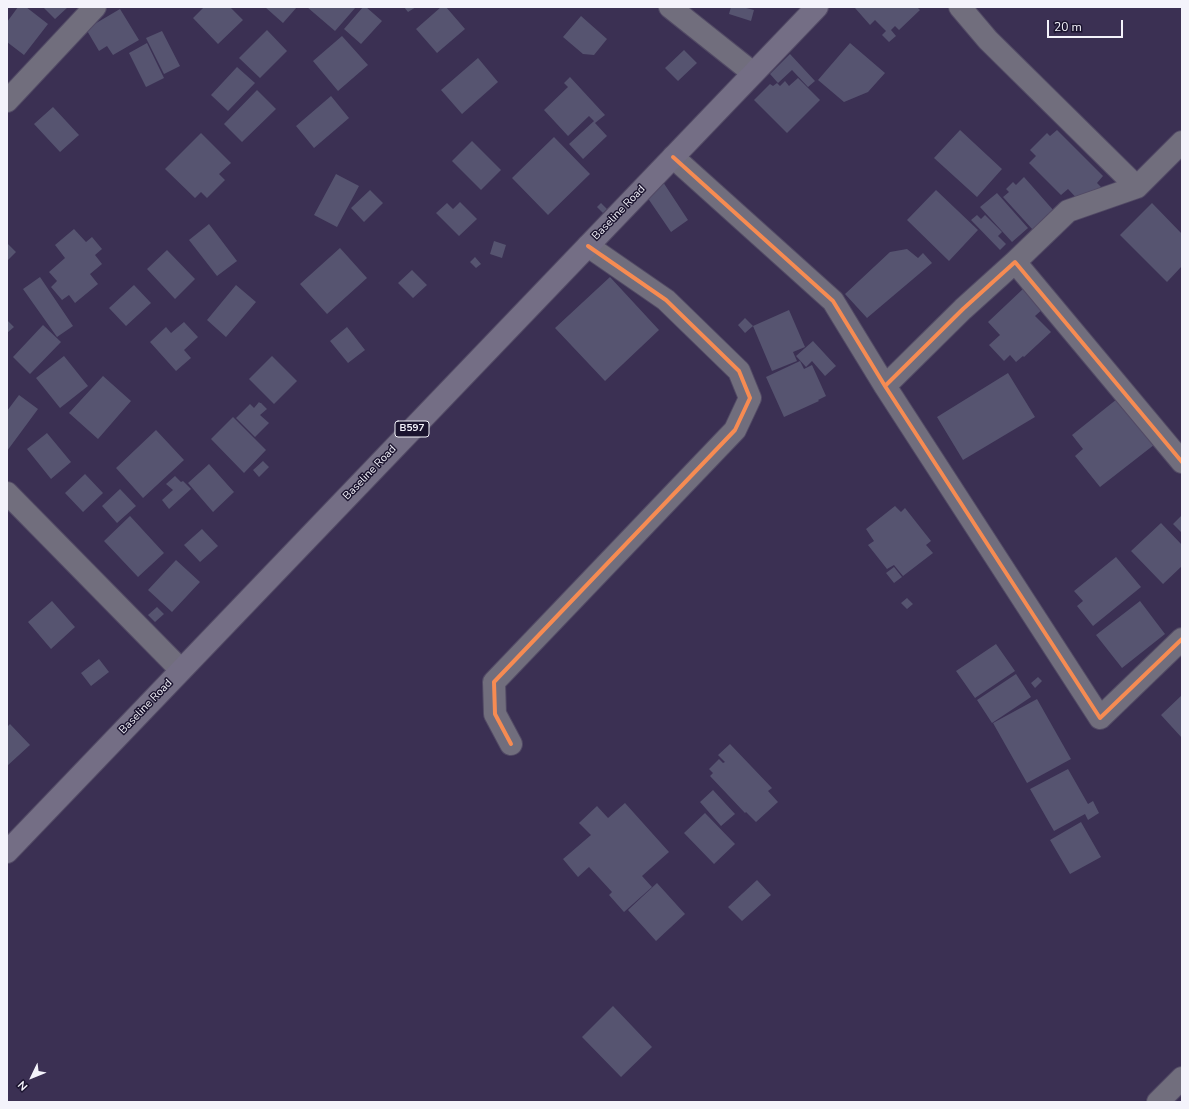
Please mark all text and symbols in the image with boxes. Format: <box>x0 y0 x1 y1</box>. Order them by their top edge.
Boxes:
scale bar <box>1049 12 1125 38</box>
text: 20 m <box>1054 19 1082 35</box>
street label: Baseline Road <box>590 183 648 243</box>
road number: B597 <box>395 421 429 437</box>
street label: Baseline Road <box>341 443 399 503</box>
street label: Baseline Road <box>117 677 175 737</box>
north arrow <box>12 1057 52 1097</box>
text: N <box>15 1077 31 1094</box>

